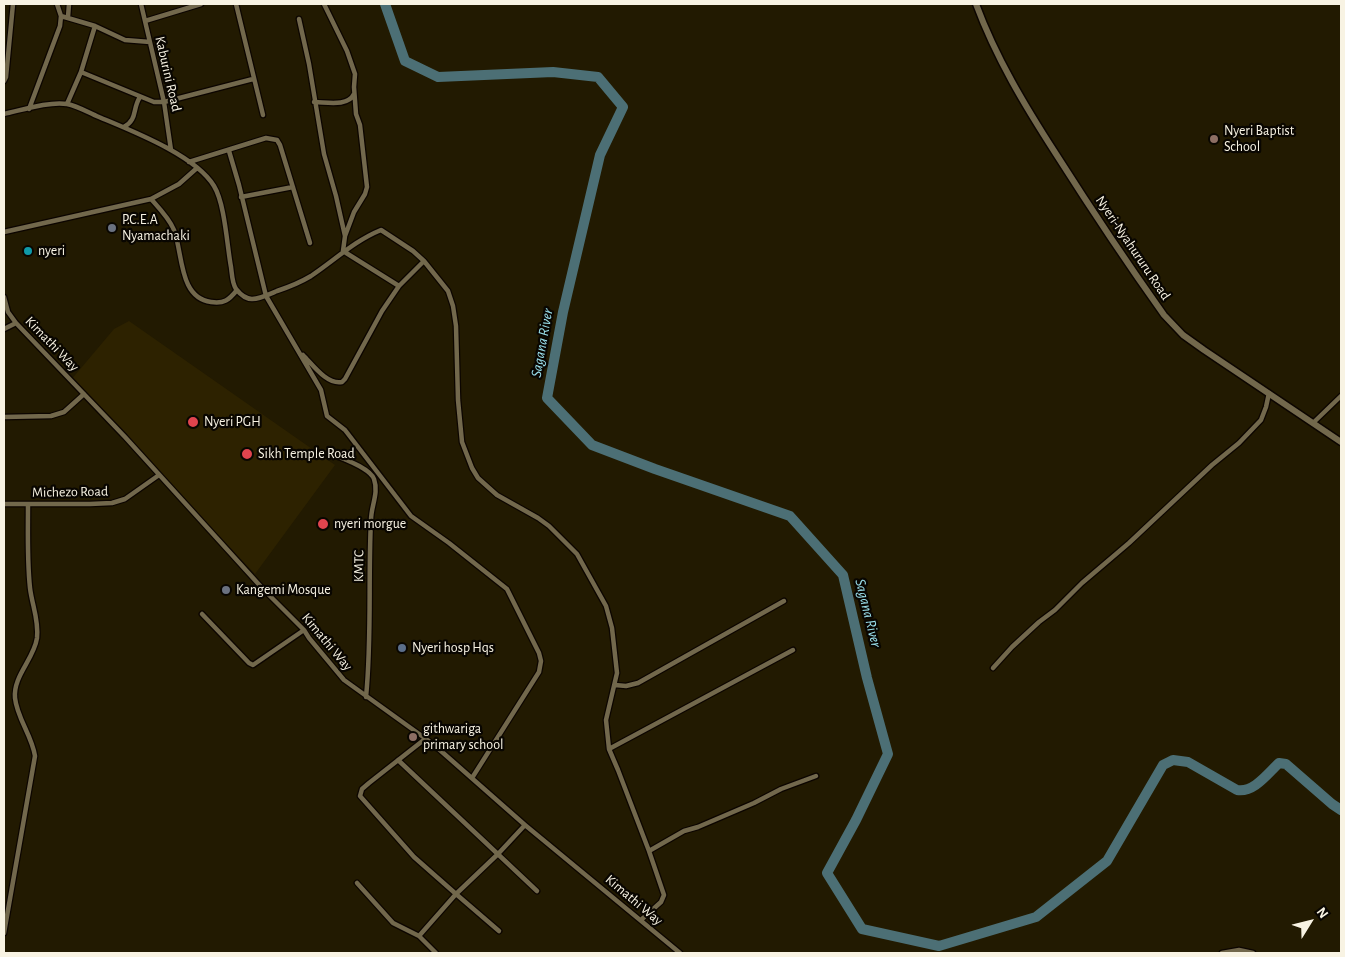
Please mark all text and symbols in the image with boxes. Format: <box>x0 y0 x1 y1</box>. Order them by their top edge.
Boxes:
street label: Kaburini Road <box>151 35 185 113</box>
place label: Nyeri Baptist School <box>1224 123 1294 156</box>
marker: Nyeri Baptist School <box>1208 133 1220 145</box>
street label: Nyeri-Nyahururu Road <box>1092 193 1174 303</box>
place label: P.C.E.A Nyamachaki <box>122 212 190 244</box>
marker: P.C.E.A Nyamachaki <box>106 222 118 234</box>
place label: nyeri <box>38 243 65 259</box>
marker: nyeri <box>22 245 34 257</box>
water label: Sagana River <box>527 307 557 379</box>
street label: Kimathi Way <box>22 313 82 375</box>
place label: Nyeri PGH <box>204 414 261 430</box>
marker: Nyeri PGH <box>186 415 200 429</box>
place label: Sikh Temple Road <box>258 446 355 462</box>
marker: Sikh Temple Road <box>240 447 254 461</box>
street label: Michezo Road <box>32 483 108 501</box>
place label: nyeri morgue <box>334 516 406 532</box>
marker: nyeri morgue <box>316 517 330 531</box>
street label: KMTC <box>350 550 368 582</box>
water label: Sagana River <box>851 577 885 649</box>
place label: Kangemi Mosque <box>236 582 331 598</box>
marker: Kangemi Mosque <box>220 584 232 596</box>
street label: Kimathi Way <box>298 610 356 674</box>
place label: Nyeri hosp Hqs <box>412 640 494 656</box>
marker: Nyeri hosp Hqs <box>396 642 408 654</box>
place label: githwariga primary school <box>423 721 503 754</box>
marker: githwariga primary school <box>407 731 419 743</box>
street label: Kimathi Way <box>602 871 666 929</box>
north arrow <box>1285 897 1335 947</box>
text: N <box>1314 905 1331 921</box>

